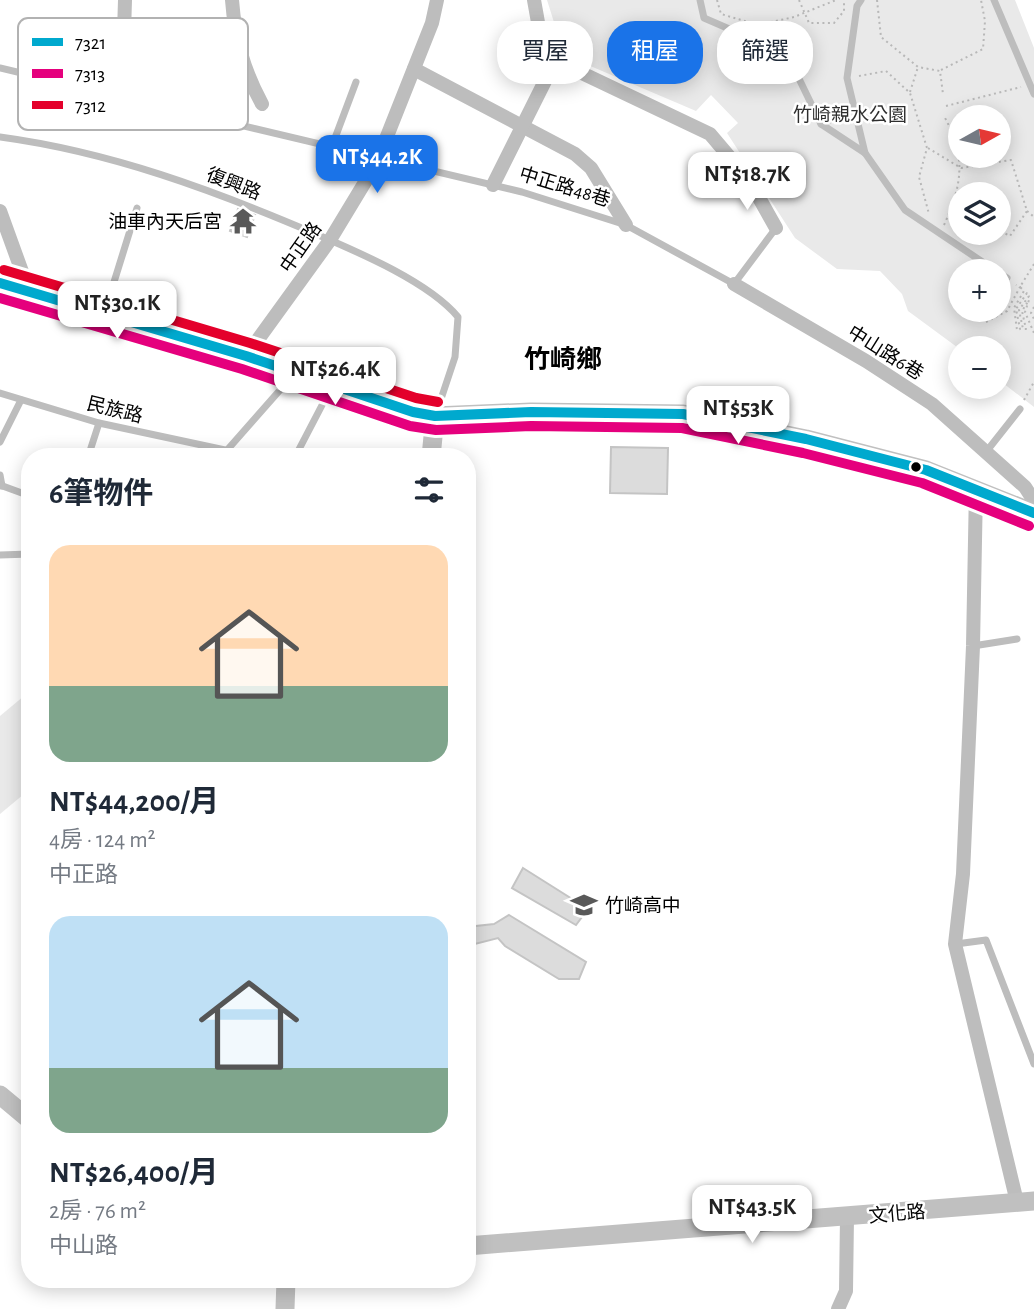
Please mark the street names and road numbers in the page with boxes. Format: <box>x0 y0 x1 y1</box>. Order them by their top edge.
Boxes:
street label: 中正路48巷 <box>517 163 613 210</box>
street label: 復興路 <box>203 164 264 203</box>
street label: 中正路 <box>276 218 325 277</box>
street label: 中山路6巷 <box>844 321 927 384</box>
street label: 民族路 <box>85 393 145 427</box>
street label: 文化路 <box>868 1202 926 1226</box>

